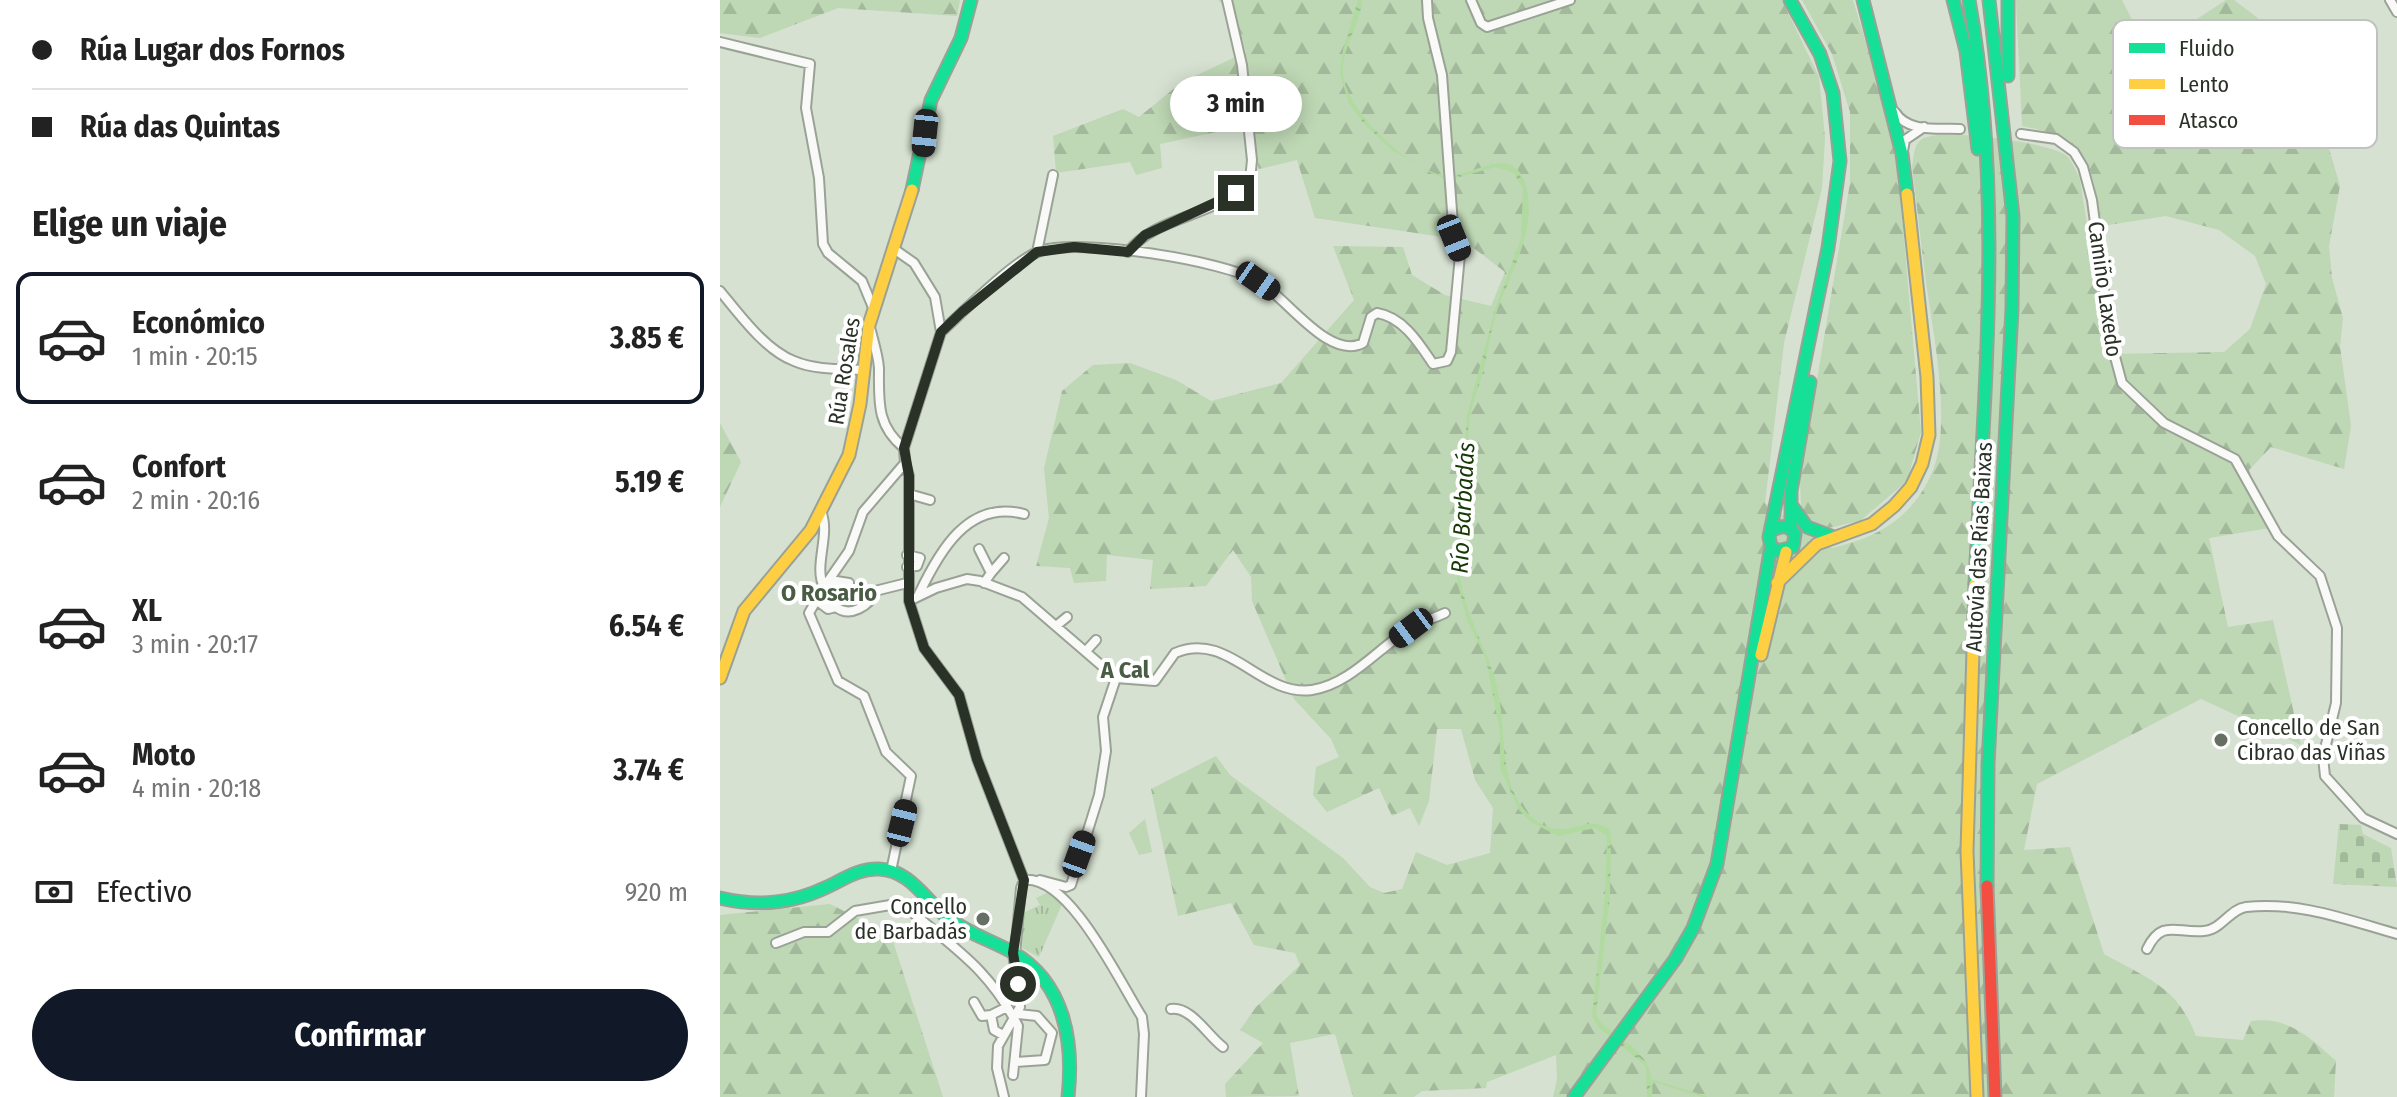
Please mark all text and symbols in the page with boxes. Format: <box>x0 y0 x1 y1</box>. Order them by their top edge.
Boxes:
legend <box>2113 20 2377 148</box>
text: Rúa Lugar dos Fornos <box>80 32 345 68</box>
text: Fluido <box>2179 35 2235 62</box>
text: Lento <box>2179 71 2229 98</box>
callout: 3 min <box>1170 77 1302 133</box>
text: 3 min <box>1207 88 1265 119</box>
text: Atasco <box>2179 107 2238 134</box>
car <box>911 108 939 158</box>
text: Rúa das Quintas <box>80 109 280 145</box>
route end <box>1218 175 1254 211</box>
text: Elige un viaje <box>32 202 227 246</box>
car <box>1434 211 1474 265</box>
street label: Camiño Laxedo <box>2082 219 2128 359</box>
car <box>1231 257 1285 305</box>
icon: car <box>36 302 108 374</box>
text: Económico <box>132 305 265 341</box>
street label: Rúa Rosales <box>822 315 866 427</box>
text: 3.85 € <box>610 320 684 356</box>
text: 1 min · 20:15 <box>132 341 258 372</box>
street label: Autovía das Rías Baixas <box>1960 441 1998 653</box>
water label: Río Barbadás <box>1446 442 1480 574</box>
icon: car <box>36 446 108 518</box>
text: Confort <box>132 449 226 485</box>
text: 5.19 € <box>615 464 684 500</box>
text: 2 min · 20:16 <box>132 485 260 516</box>
district label: O Rosario <box>781 579 877 607</box>
icon: car <box>36 590 108 662</box>
text: XL <box>132 593 162 629</box>
car <box>1385 604 1437 652</box>
text: 6.54 € <box>609 608 684 644</box>
text: 3 min · 20:17 <box>132 629 258 660</box>
district label: A Cal <box>1100 656 1150 684</box>
place label: Concello de San Cibrao das Viñas <box>2237 714 2385 766</box>
marker: Concello de San Cibrao das Viñas <box>2212 731 2230 749</box>
icon: car <box>36 734 108 806</box>
text: Moto <box>132 737 196 773</box>
text: 3.74 € <box>613 752 684 788</box>
text: 4 min · 20:18 <box>132 773 261 804</box>
car <box>885 797 919 849</box>
car <box>1060 827 1098 881</box>
icon: cash <box>32 870 76 914</box>
text: Efectivo <box>96 874 192 910</box>
text: 920 m <box>625 877 688 908</box>
place label: Concello de Barbadás <box>855 893 967 945</box>
marker: Concello de Barbadás <box>974 910 992 928</box>
route start <box>1000 966 1036 1002</box>
button: Confirmar <box>32 989 688 1081</box>

